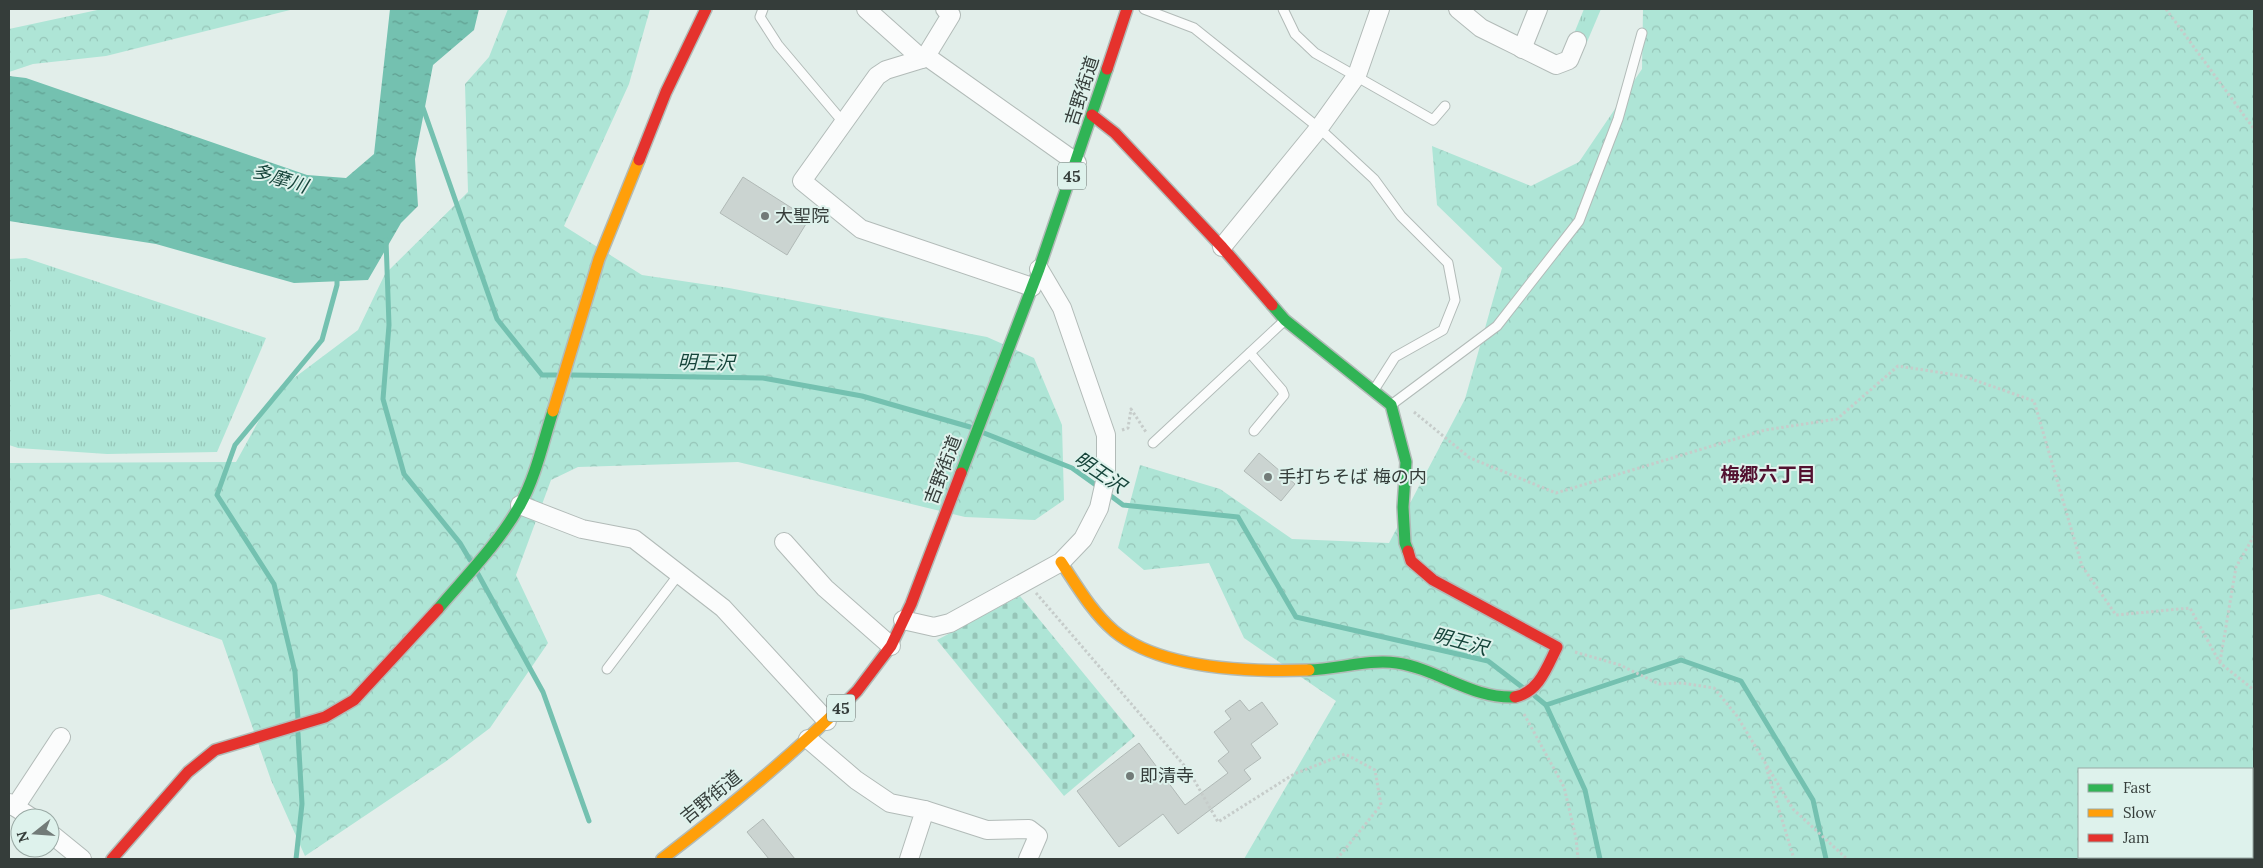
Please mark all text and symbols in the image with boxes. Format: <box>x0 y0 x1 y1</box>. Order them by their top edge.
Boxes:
street label: 吉野街道 <box>1059 53 1104 129</box>
water label: 多摩川 <box>249 158 313 198</box>
road number: 45 <box>1058 162 1086 190</box>
place label: 大聖院 <box>775 204 829 227</box>
marker: 大聖院 <box>759 210 771 222</box>
water label: 明王沢 <box>677 350 738 375</box>
street label: 吉野街道 <box>919 432 966 508</box>
water label: 明王沢 <box>1070 446 1133 500</box>
district label: 梅郷六丁目 <box>1720 462 1816 486</box>
place label: 手打ちそば 梅の内 <box>1278 465 1427 488</box>
marker: 手打ちそば 梅の内 <box>1262 471 1274 483</box>
water label: 明王沢 <box>1429 622 1494 661</box>
road number: 45 <box>827 694 855 721</box>
place label: 即清寺 <box>1140 764 1194 787</box>
street label: 吉野街道 <box>675 765 746 828</box>
legend <box>2078 768 2253 858</box>
marker: 即清寺 <box>1124 770 1136 782</box>
text: Fast <box>2123 778 2151 797</box>
text: Slow <box>2123 803 2156 822</box>
north arrow <box>10 808 60 858</box>
text: Jam <box>2122 828 2150 847</box>
text: N <box>12 829 33 845</box>

